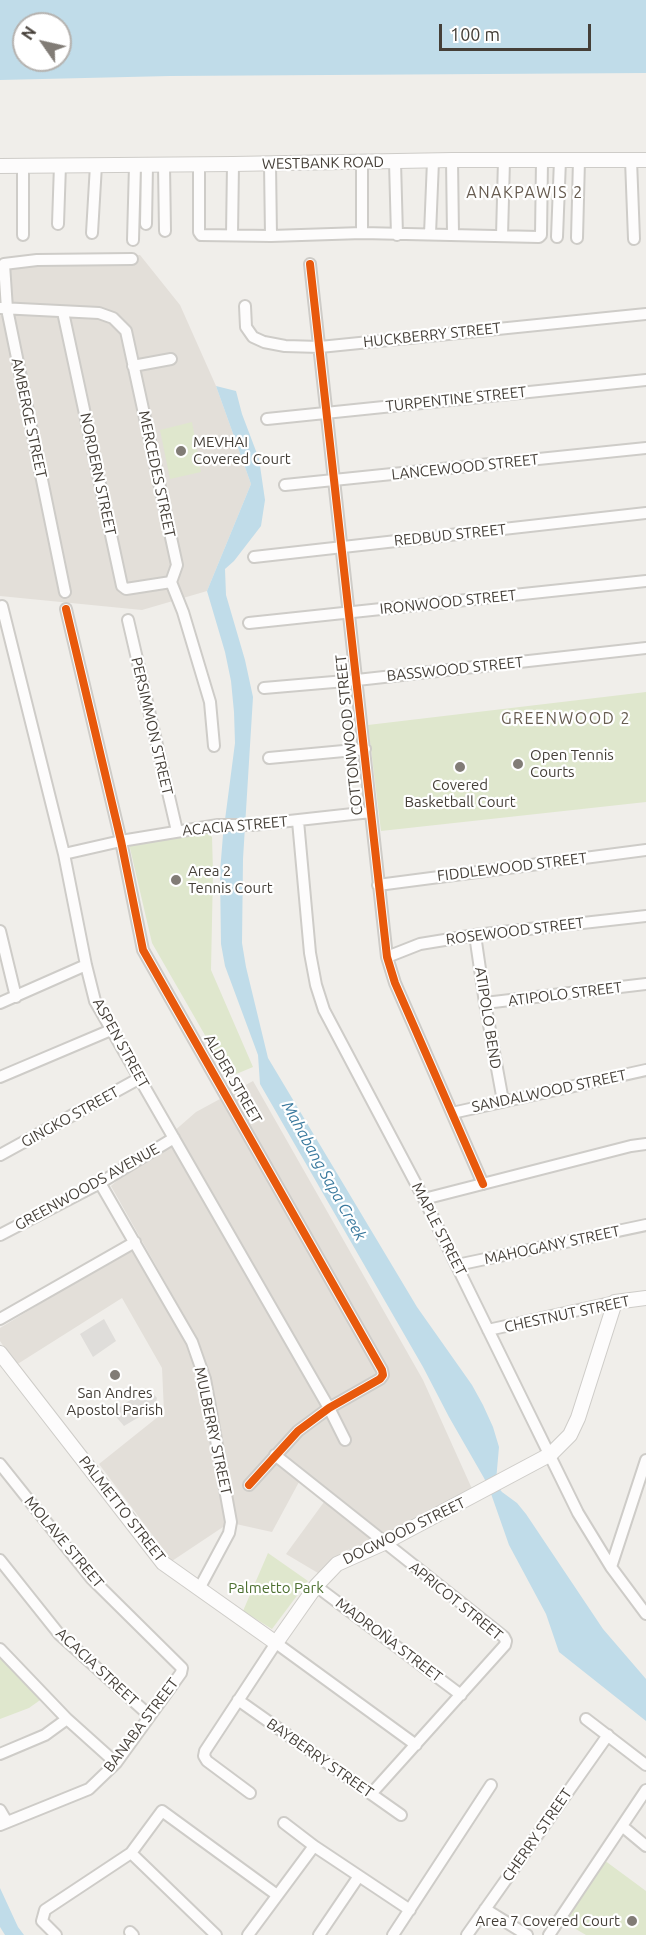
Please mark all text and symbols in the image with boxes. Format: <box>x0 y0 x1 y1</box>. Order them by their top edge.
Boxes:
north arrow <box>12 12 72 72</box>
scale bar <box>442 12 594 50</box>
text: N <box>18 23 40 43</box>
text: 100 m <box>450 24 500 44</box>
street label: WESTBANK ROAD <box>262 153 384 173</box>
district label: ANAKPAWIS 2 <box>466 183 584 203</box>
street label: HUCKBERRY STREET <box>362 319 502 351</box>
street label: AMBERGE STREET <box>7 356 51 480</box>
street label: TURPENTINE STREET <box>385 383 527 415</box>
street label: MERCEDES STREET <box>135 409 179 539</box>
street label: NORDERN STREET <box>76 411 120 537</box>
place label: MEVHAI Covered Court <box>193 433 291 468</box>
marker: MEVHAI Covered Court <box>174 444 188 458</box>
street label: LANCEWOOD STREET <box>390 450 540 484</box>
street label: REDBUD STREET <box>393 520 507 550</box>
street label: IRONWOOD STREET <box>379 586 517 618</box>
street label: BASSWOOD STREET <box>386 653 524 685</box>
street label: COTTONWOOD STREET <box>332 654 366 816</box>
street label: PERSIMMON STREET <box>127 655 177 797</box>
district label: GREENWOOD 2 <box>501 709 631 729</box>
place label: Open Tennis Courts <box>530 746 614 781</box>
marker: Open Tennis Courts <box>511 757 525 771</box>
marker: Covered Basketball Court <box>453 760 467 774</box>
place label: Covered Basketball Court <box>404 776 516 811</box>
street label: ACACIA STREET <box>182 812 288 840</box>
street label: FIDDLEWOOD STREET <box>436 849 588 885</box>
place label: Area 2 Tennis Court <box>188 862 273 897</box>
marker: Area 2 Tennis Court <box>169 873 183 887</box>
street label: ROSEWOOD STREET <box>445 914 585 948</box>
street label: ATIPOLO BEND <box>471 966 505 1070</box>
street label: ATIPOLO STREET <box>507 978 623 1010</box>
street label: ASPEN STREET <box>89 995 153 1091</box>
street label: ALDER STREET <box>200 1031 266 1127</box>
street label: SANDALWOOD STREET <box>470 1066 628 1116</box>
street label: GINGKO STREET <box>18 1083 122 1151</box>
water label: Mahabang Sapa Creek <box>278 1098 370 1244</box>
street label: GREENWOODS AVENUE <box>12 1140 162 1234</box>
street label: MAPLE STREET <box>408 1179 470 1279</box>
street label: MAHOGANY STREET <box>483 1222 621 1268</box>
street label: CHESTNUT STREET <box>503 1292 631 1336</box>
street label: MULBERRY STREET <box>191 1365 235 1497</box>
marker: San Andres Apostol Parish <box>108 1368 122 1382</box>
place label: San Andres Apostol Parish <box>67 1384 163 1419</box>
street label: PALMETTO STREET <box>75 1452 169 1566</box>
street label: MOLAVE STREET <box>21 1493 107 1591</box>
street label: DOGWOOD STREET <box>340 1494 468 1568</box>
street label: APRICOT STREET <box>406 1558 506 1644</box>
park label: Palmetto Park <box>228 1579 324 1597</box>
street label: MADROÑA STREET <box>332 1594 446 1686</box>
street label: ACACIA STREET <box>52 1624 142 1710</box>
street label: BANABA STREET <box>100 1674 182 1776</box>
street label: BAYBERRY STREET <box>263 1714 377 1802</box>
street label: CHERRY STREET <box>498 1785 576 1885</box>
place label: Area 7 Covered Court <box>476 1912 620 1930</box>
marker: Area 7 Covered Court <box>625 1914 639 1928</box>

